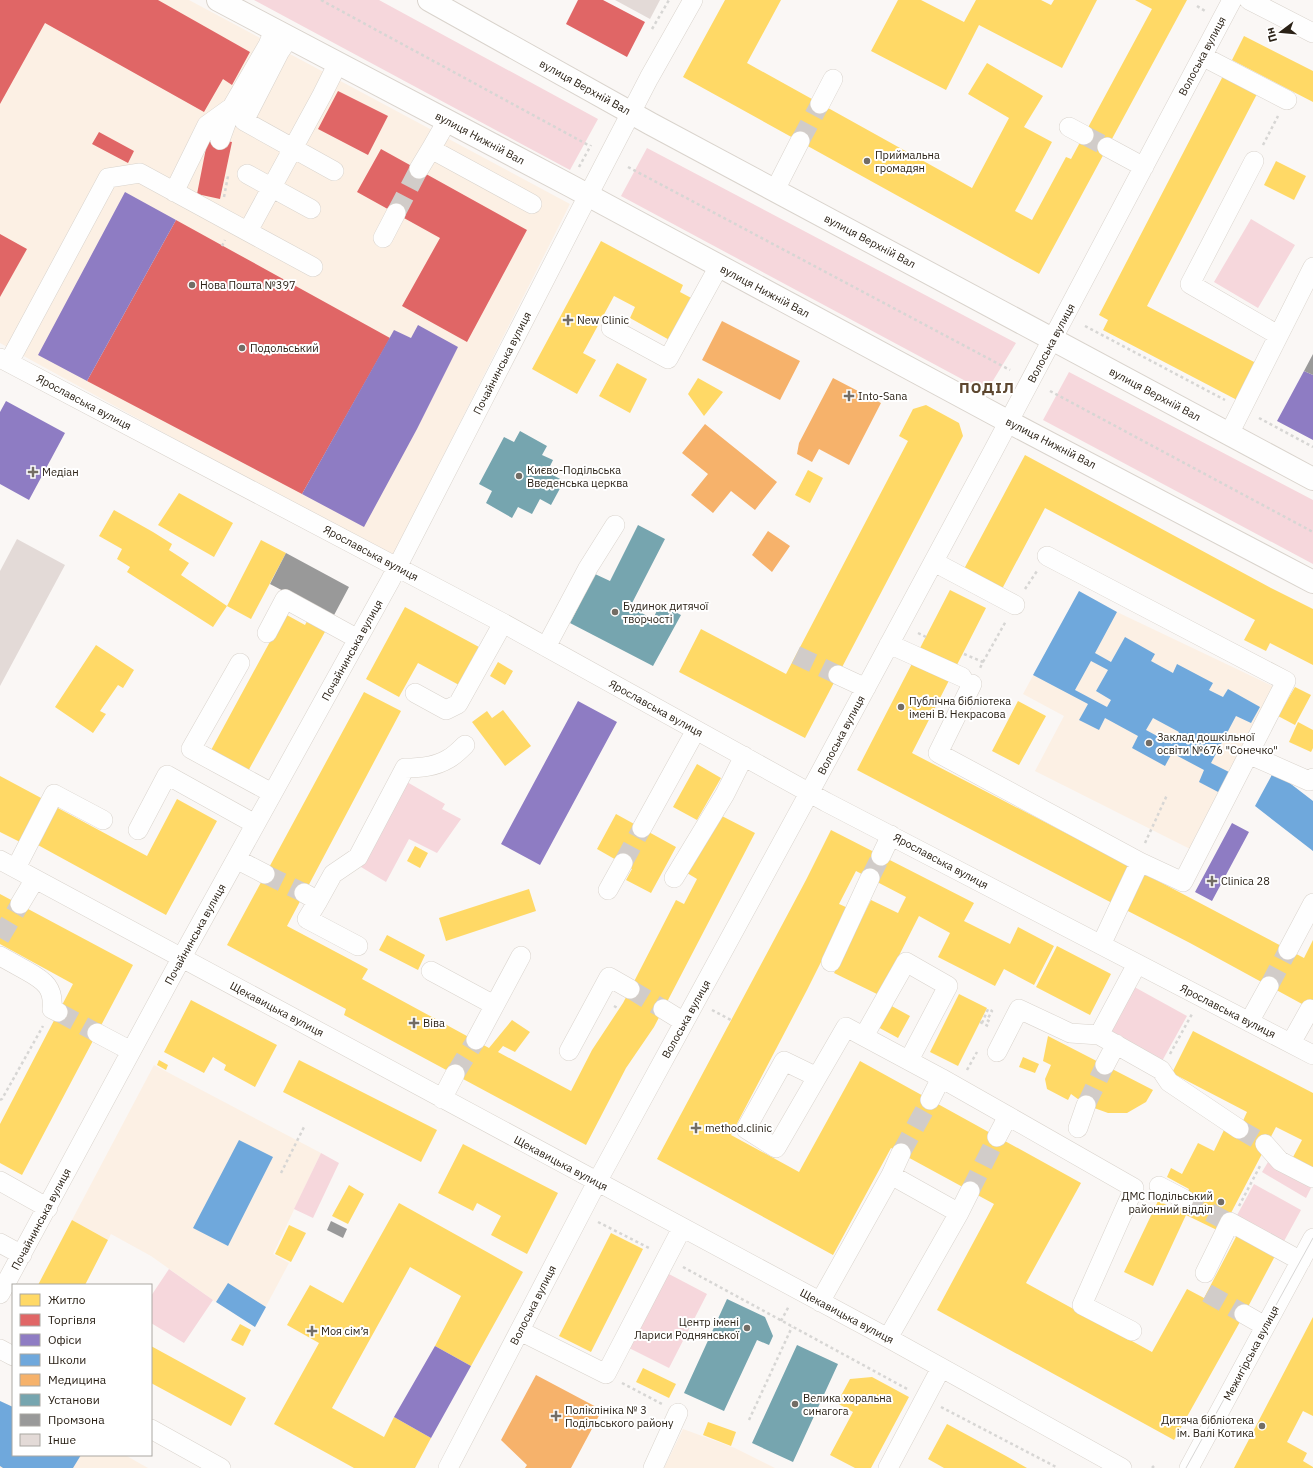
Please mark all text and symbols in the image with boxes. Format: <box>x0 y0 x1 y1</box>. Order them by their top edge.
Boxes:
north arrow <box>1261 12 1301 52</box>
street label: Волоська вулиця <box>1175 14 1229 98</box>
text: Пн <box>1263 26 1280 44</box>
street label: вулиця Верхній Вал <box>537 56 633 118</box>
street label: вулиця Нижній Вал <box>433 108 527 168</box>
place label: Приймальна громадян <box>875 148 940 175</box>
marker: Приймальна громадян <box>862 156 872 166</box>
street label: вулиця Верхній Вал <box>822 211 918 271</box>
street label: вулиця Нижній Вал <box>718 261 812 321</box>
place label: Нова Пошта №397 <box>200 278 296 292</box>
marker: Нова Пошта №397 <box>187 280 197 290</box>
street label: Волоська вулиця <box>1024 301 1078 385</box>
street label: Почайнинська вулиця <box>470 309 534 417</box>
place label: New Clinic <box>577 313 629 327</box>
marker: New Clinic <box>562 314 574 326</box>
place label: Подольський <box>250 341 319 355</box>
marker: Подольський <box>237 343 247 353</box>
street label: вулиця Верхній Вал <box>1107 364 1203 424</box>
street label: Ярославська вулиця <box>34 371 134 433</box>
district label: ПОДІЛ <box>959 378 1015 397</box>
place label: Into-Sana <box>858 389 907 403</box>
marker: Into-Sana <box>843 390 855 402</box>
street label: вулиця Нижній Вал <box>1003 414 1099 472</box>
place label: Києво-Подільська Введенська церква <box>527 463 628 490</box>
place label: Медіан <box>42 465 79 479</box>
marker: Медіан <box>27 466 39 478</box>
marker: Києво-Подільська Введенська церква <box>514 471 524 481</box>
street label: Ярославська вулиця <box>321 522 421 584</box>
street label: Почайнинська вулиця <box>318 597 386 703</box>
place label: Будинок дитячої творчості <box>623 599 709 626</box>
marker: Будинок дитячої творчості <box>610 607 620 617</box>
street label: Ярославська вулиця <box>606 676 706 740</box>
street label: Волоська вулиця <box>814 693 868 777</box>
place label: Публічна бібліотека імені В. Некрасова <box>909 694 1011 721</box>
marker: Публічна бібліотека імені В. Некрасова <box>896 702 906 712</box>
place label: Заклад дошкільної освіти №676 "Сонечко" <box>1157 730 1278 757</box>
marker: Заклад дошкільної освіти №676 "Сонечко" <box>1144 738 1154 748</box>
street label: Ярославська вулиця <box>891 830 991 892</box>
place label: Clinica 28 <box>1221 874 1270 888</box>
marker: Clinica 28 <box>1206 875 1218 887</box>
street label: Почайнинська вулиця <box>161 881 229 987</box>
street label: Волоська вулиця <box>659 977 713 1061</box>
street label: Щекавицька вулиця <box>228 978 326 1040</box>
street label: Ярославська вулиця <box>1178 981 1278 1041</box>
place label: Віва <box>423 1016 445 1030</box>
marker: Віва <box>408 1017 420 1029</box>
place label: method.clinic <box>705 1121 772 1135</box>
marker: method.clinic <box>690 1122 702 1134</box>
street label: Щекавицька вулиця <box>512 1132 610 1194</box>
street label: Почайнинська вулиця <box>8 1166 74 1272</box>
place label: ДМС Подільський районний відділ <box>1121 1189 1213 1216</box>
marker: ДМС Подільський районний відділ <box>1216 1197 1226 1207</box>
street label: Волоська вулиця <box>507 1263 559 1347</box>
legend <box>12 1284 152 1456</box>
street label: Щекавицька вулиця <box>798 1285 896 1347</box>
text: Житло <box>48 1292 86 1307</box>
street label: Межигірська вулиця <box>1220 1303 1282 1403</box>
text: Торгівля <box>48 1312 96 1327</box>
place label: Центр імені Лариси Роднянської <box>634 1315 739 1342</box>
marker: Центр імені Лариси Роднянської <box>742 1323 752 1333</box>
place label: Моя сім’я <box>321 1324 369 1338</box>
marker: Моя сім’я <box>306 1325 318 1337</box>
text: Офіси <box>48 1332 82 1347</box>
text: Школи <box>48 1352 86 1367</box>
text: Медицина <box>48 1372 107 1387</box>
place label: Велика хоральна синагога <box>803 1391 892 1418</box>
text: Установи <box>48 1392 100 1407</box>
marker: Велика хоральна синагога <box>790 1399 800 1409</box>
place label: Поліклініка № 3 Подільського району <box>565 1403 674 1430</box>
marker: Поліклініка № 3 Подільського району <box>550 1410 562 1422</box>
text: Промзона <box>48 1412 105 1427</box>
place label: Дитяча бібліотека ім. Валі Котика <box>1161 1413 1254 1440</box>
marker: Дитяча бібліотека ім. Валі Котика <box>1257 1421 1267 1431</box>
text: Інше <box>48 1432 76 1447</box>

